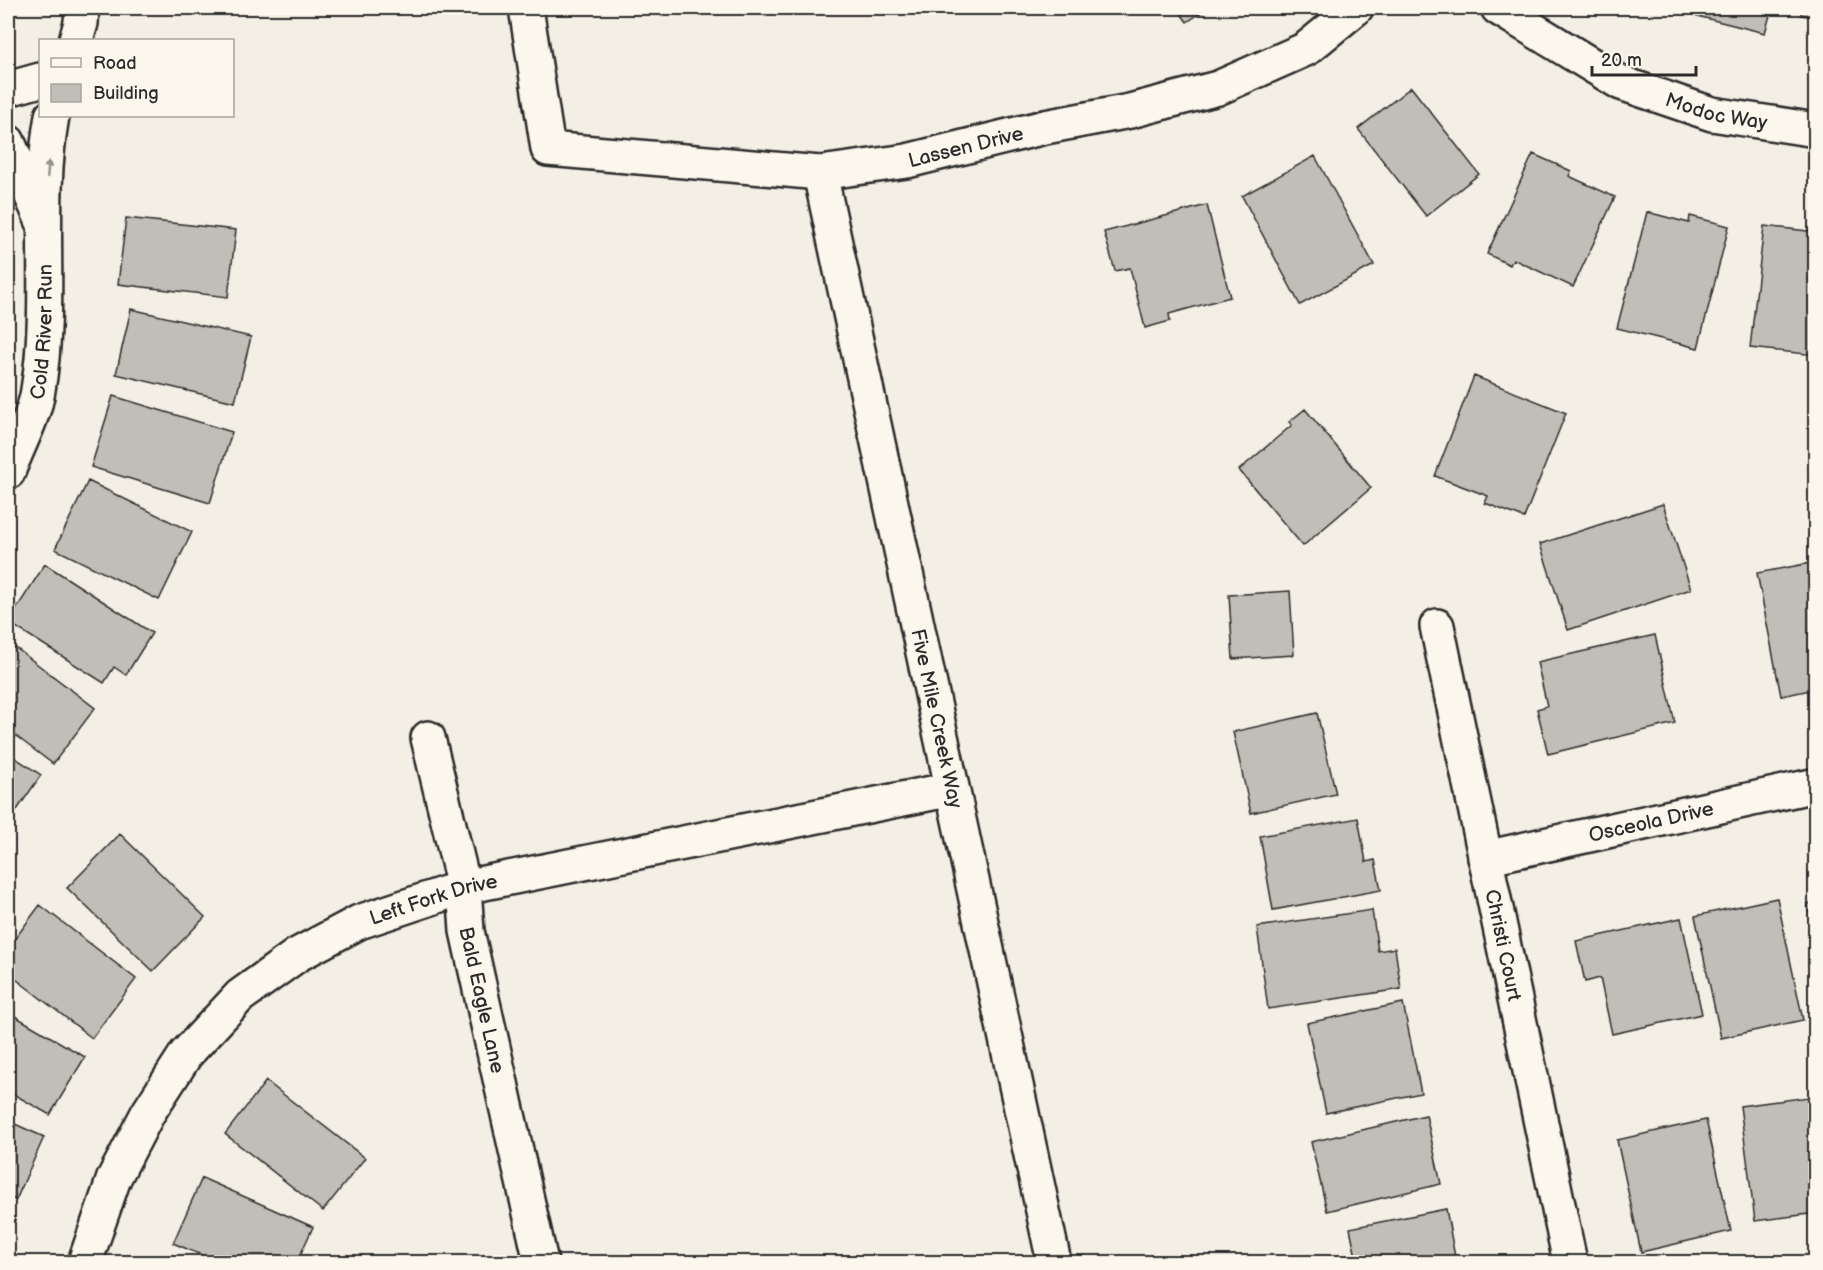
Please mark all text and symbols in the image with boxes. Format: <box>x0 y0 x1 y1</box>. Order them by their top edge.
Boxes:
legend <box>39 39 234 117</box>
scale bar <box>1592 39 1696 77</box>
text: 20 m <box>1601 50 1642 71</box>
text: Road <box>93 53 137 74</box>
text: Building <box>93 83 159 104</box>
street label: Modoc Way <box>1662 88 1769 135</box>
street label: Lassen Drive <box>906 122 1026 173</box>
one-way arrow <box>43 159 53 178</box>
street label: Cold River Run <box>26 264 58 401</box>
street label: Five Mile Creek Way <box>905 627 967 811</box>
street label: Osceola Drive <box>1587 797 1716 848</box>
street label: Left Fork Drive <box>366 870 500 931</box>
street label: Christi Court <box>1479 887 1526 1003</box>
street label: Bald Eagle Lane <box>453 925 509 1076</box>

